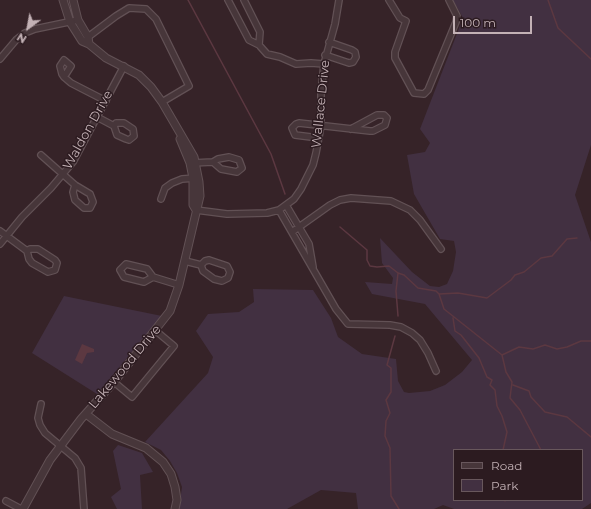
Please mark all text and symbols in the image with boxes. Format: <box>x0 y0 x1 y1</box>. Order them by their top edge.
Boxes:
north arrow <box>8 8 48 48</box>
scale bar <box>455 8 534 34</box>
text: 100 m <box>460 15 496 30</box>
text: N <box>14 30 29 46</box>
street label: Wallace Drive <box>309 59 333 149</box>
street label: Waldon Drive <box>60 88 116 172</box>
street label: Lakewood Drive <box>85 322 165 412</box>
legend <box>453 449 583 501</box>
text: Road <box>491 458 522 473</box>
text: Park <box>491 478 518 493</box>

